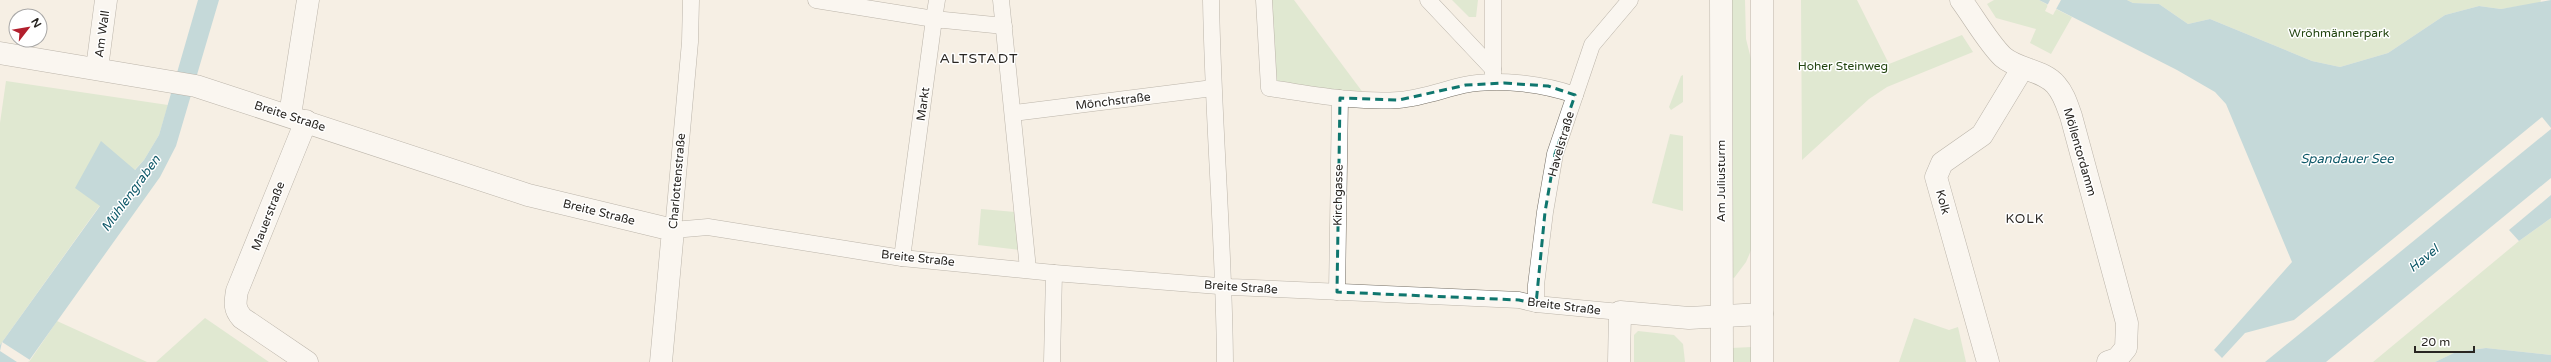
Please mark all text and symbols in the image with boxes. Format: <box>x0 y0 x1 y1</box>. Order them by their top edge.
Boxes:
north arrow <box>8 8 48 48</box>
street label: Am Wall <box>92 10 112 58</box>
text: N <box>28 16 44 30</box>
park label: Wröhmännerpark <box>2289 26 2390 40</box>
district label: ALTSTADT <box>940 50 1018 67</box>
park label: Hoher Steinweg <box>1798 59 1888 73</box>
street label: Markt <box>914 86 932 122</box>
street label: Mönchstraße <box>1075 89 1152 113</box>
street label: Breite Straße <box>253 98 328 134</box>
street label: Möllentordamm <box>2061 106 2099 198</box>
street label: Havelstraße <box>1545 109 1577 178</box>
street label: Charlottenstraße <box>666 132 688 229</box>
street label: Am Juliusturm <box>1714 140 1728 222</box>
water label: Mühlengraben <box>98 151 165 235</box>
water label: Spandauer See <box>2300 151 2394 167</box>
street label: Kirchgasse <box>1330 164 1346 226</box>
street label: Mauerstraße <box>248 179 288 252</box>
street label: Kolk <box>1933 188 1953 216</box>
street label: Breite Straße <box>561 196 637 228</box>
district label: KOLK <box>2005 211 2045 227</box>
water label: Havel <box>2405 241 2443 276</box>
street label: Breite Straße <box>880 247 956 269</box>
street label: Breite Straße <box>1204 277 1279 297</box>
street label: Breite Straße <box>1526 295 1602 317</box>
scale bar <box>2415 328 2474 354</box>
text: 20 m <box>2421 335 2450 349</box>

